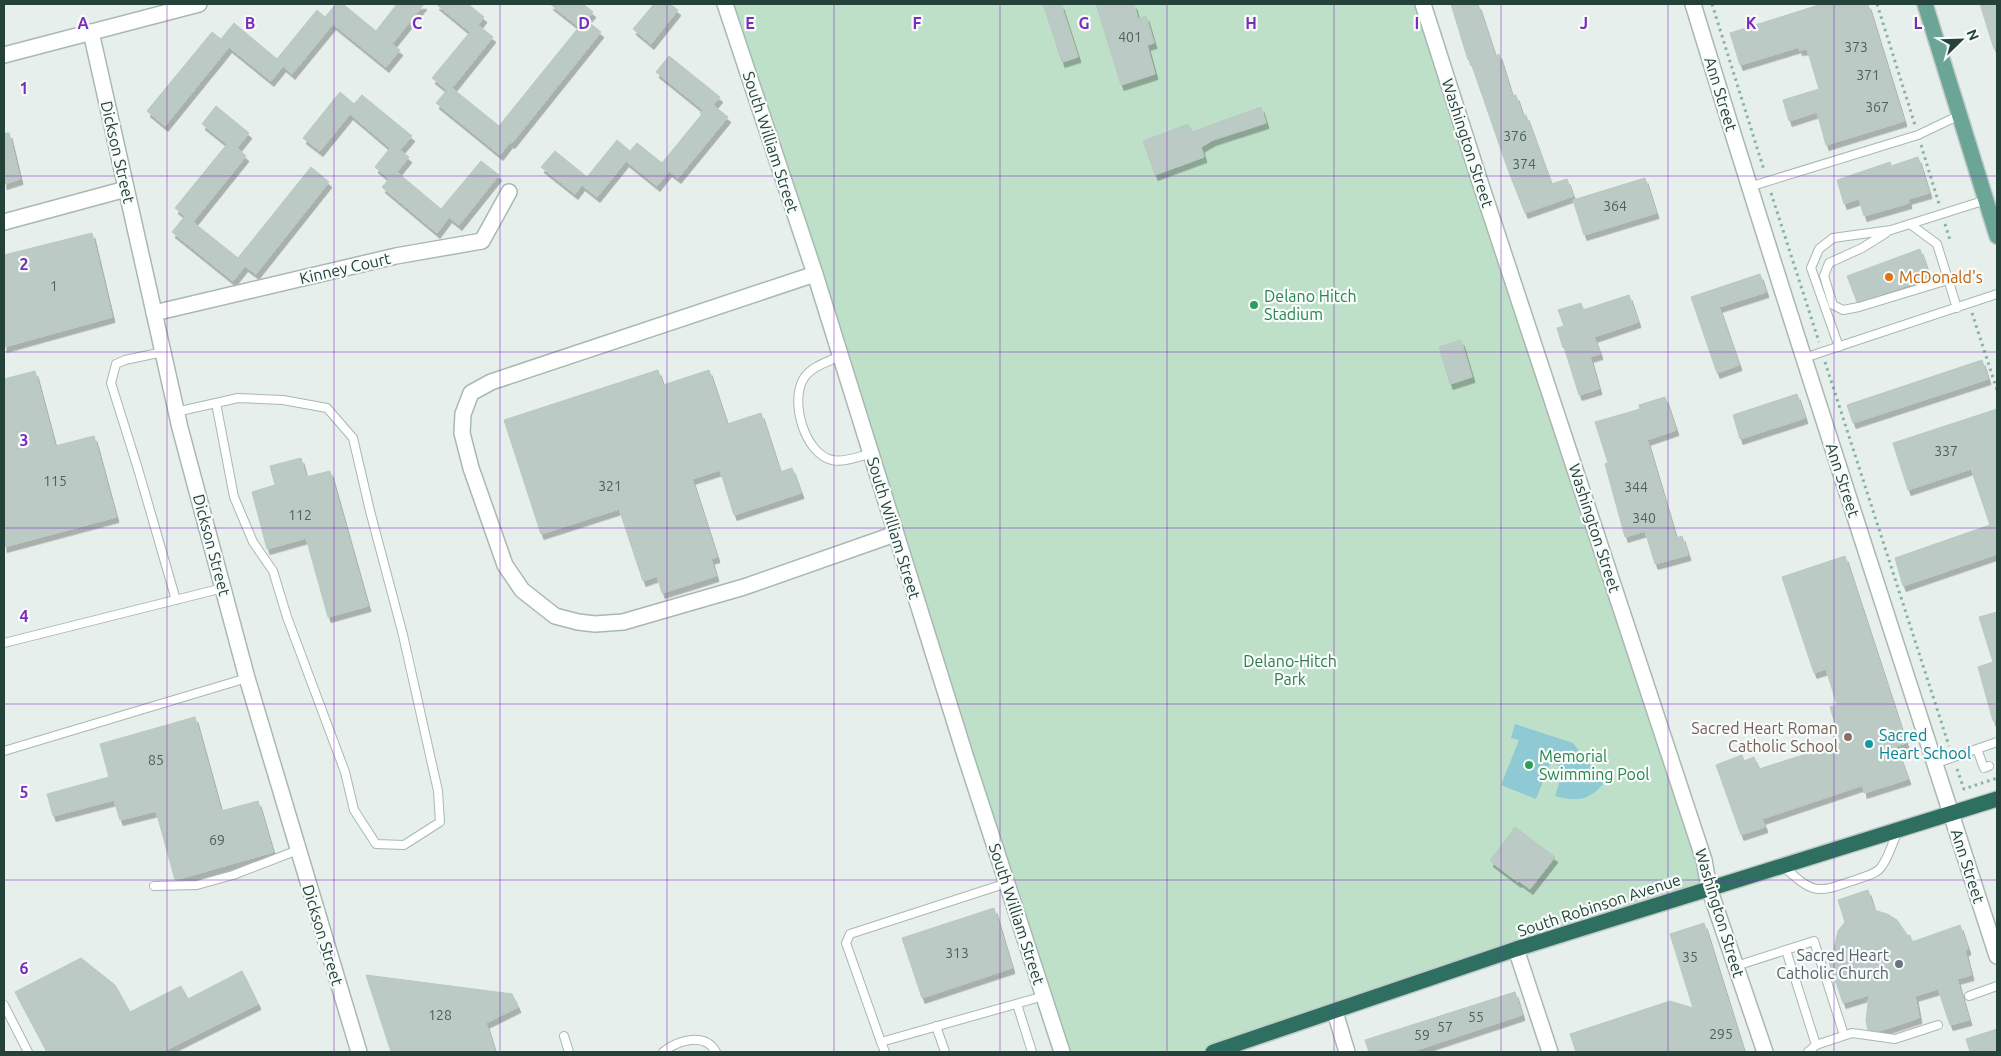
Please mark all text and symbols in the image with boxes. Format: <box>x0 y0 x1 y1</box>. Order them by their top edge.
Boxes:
text: A <box>77 14 89 32</box>
text: B <box>245 14 255 32</box>
text: C <box>412 14 422 32</box>
text: D <box>578 14 590 32</box>
text: E <box>745 14 755 32</box>
text: F <box>913 14 922 32</box>
text: G <box>1078 14 1090 32</box>
text: H <box>1245 14 1257 32</box>
text: I <box>1415 14 1419 32</box>
text: J <box>1580 14 1588 32</box>
text: K <box>1746 14 1757 32</box>
text: L <box>1914 14 1923 32</box>
north arrow <box>1936 15 1986 65</box>
text: N <box>1964 27 1982 43</box>
house number: 401 <box>1118 29 1142 45</box>
house number: 373 <box>1844 39 1868 55</box>
street label: Ann Street <box>1701 55 1741 134</box>
house number: 371 <box>1856 67 1880 83</box>
street label: South William Street <box>740 69 803 216</box>
street label: Washington Street <box>1439 76 1497 210</box>
text: 1 <box>19 79 29 97</box>
street label: Dickson Street <box>97 99 139 206</box>
house number: 367 <box>1865 99 1889 115</box>
house number: 376 <box>1503 128 1527 144</box>
house number: 374 <box>1512 156 1536 172</box>
house number: 364 <box>1603 198 1627 214</box>
street label: Kinney Court <box>298 249 393 287</box>
text: 2 <box>19 255 29 273</box>
place label: McDonald's <box>1899 268 1983 286</box>
marker: McDonald's <box>1883 271 1895 283</box>
house number: 1 <box>50 278 58 294</box>
place label: Delano Hitch Stadium <box>1264 287 1357 323</box>
marker: Delano Hitch Stadium <box>1248 299 1260 311</box>
text: 3 <box>19 431 29 449</box>
street label: Ann Street <box>1823 441 1864 520</box>
house number: 337 <box>1934 443 1958 459</box>
street label: South William Street <box>864 455 924 602</box>
street label: Washington Street <box>1566 461 1624 595</box>
house number: 115 <box>43 473 67 489</box>
house number: 321 <box>598 478 622 494</box>
house number: 344 <box>1624 479 1648 495</box>
street label: Dickson Street <box>190 492 234 598</box>
house number: 112 <box>288 507 312 523</box>
house number: 340 <box>1632 510 1656 526</box>
text: 4 <box>19 607 29 625</box>
park label: Delano-Hitch Park <box>1243 652 1337 688</box>
place label: Sacred Heart Roman Catholic School <box>1691 719 1838 755</box>
place label: Sacred Heart School <box>1879 726 1971 762</box>
marker: Sacred Heart Roman Catholic School <box>1842 731 1854 743</box>
marker: Sacred Heart School <box>1863 738 1875 750</box>
place label: Memorial Swimming Pool <box>1539 747 1649 783</box>
house number: 85 <box>148 752 164 768</box>
marker: Memorial Swimming Pool <box>1523 759 1535 771</box>
text: 5 <box>19 783 29 801</box>
street label: Ann Street <box>1948 827 1989 906</box>
house number: 69 <box>209 832 225 848</box>
street label: South William Street <box>986 841 1049 988</box>
street label: Washington Street <box>1692 846 1748 980</box>
street label: South Robinson Avenue <box>1515 870 1683 940</box>
street label: Dickson Street <box>299 882 347 988</box>
house number: 313 <box>945 945 969 961</box>
place label: Sacred Heart Catholic Church <box>1776 946 1890 982</box>
house number: 35 <box>1682 949 1698 965</box>
marker: Sacred Heart Catholic Church <box>1893 958 1905 970</box>
text: 6 <box>19 959 29 977</box>
house number: 128 <box>428 1007 452 1023</box>
house number: 55 <box>1468 1009 1484 1025</box>
house number: 57 <box>1437 1019 1453 1035</box>
house number: 295 <box>1709 1026 1733 1042</box>
house number: 59 <box>1414 1027 1430 1043</box>

